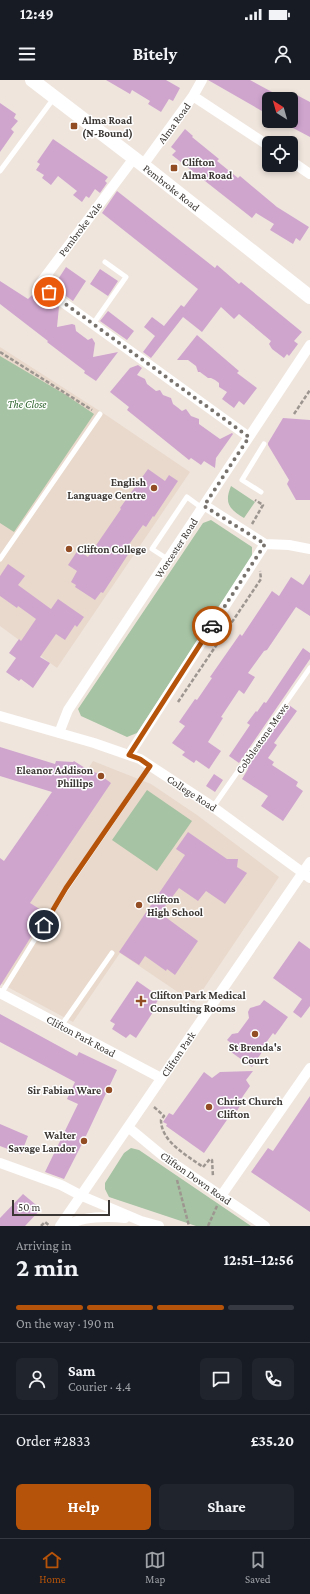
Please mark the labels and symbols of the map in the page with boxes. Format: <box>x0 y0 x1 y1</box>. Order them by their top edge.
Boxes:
north arrow <box>262 92 298 128</box>
street label: Alma Road <box>155 100 193 146</box>
place label: Alma Road (N-Bound) <box>81 114 133 140</box>
marker: Alma Road (N-Bound) <box>69 121 79 131</box>
place label: Clifton Alma Road <box>181 156 232 181</box>
street label: Pembroke Road <box>141 162 202 213</box>
marker: Clifton Alma Road <box>169 163 179 173</box>
street label: Pembroke Vale <box>56 200 104 258</box>
pin <box>32 275 66 309</box>
park label: The Close <box>8 398 47 410</box>
place label: English Language Centre <box>67 476 147 501</box>
marker: English Language Centre <box>149 483 159 493</box>
street label: Worcester Road <box>152 516 200 580</box>
place label: Clifton College <box>77 543 146 555</box>
marker: Clifton College <box>64 544 74 554</box>
courier <box>192 606 232 646</box>
street label: Cobblestone Mews <box>233 700 291 776</box>
place label: Eleanor Addison Phillips <box>16 764 94 789</box>
marker: Eleanor Addison Phillips <box>96 771 106 781</box>
street label: College Road <box>164 772 219 814</box>
place label: Clifton High School <box>147 893 204 918</box>
marker: Clifton High School <box>134 900 144 910</box>
pin <box>27 908 61 942</box>
place label: Clifton Park Medical Consulting Rooms <box>150 989 246 1014</box>
marker: Clifton Park Medical Consulting Rooms <box>135 995 147 1007</box>
street label: Clifton Park Road <box>44 1013 118 1059</box>
street label: Clifton Park <box>158 1028 198 1079</box>
marker: St Brenda's Court <box>250 1029 260 1039</box>
place label: St Brenda's Court <box>229 1041 282 1066</box>
place label: Sir Fabian Ware <box>28 1084 101 1096</box>
marker: Sir Fabian Ware <box>104 1085 114 1095</box>
place label: Christ Church Clifton <box>217 1095 283 1120</box>
marker: Christ Church Clifton <box>204 1102 214 1112</box>
place label: Walter Savage Landor <box>8 1129 77 1154</box>
marker: Walter Savage Landor <box>79 1136 89 1146</box>
street label: Clifton Down Road <box>158 1149 234 1207</box>
scale bar <box>12 1198 110 1217</box>

